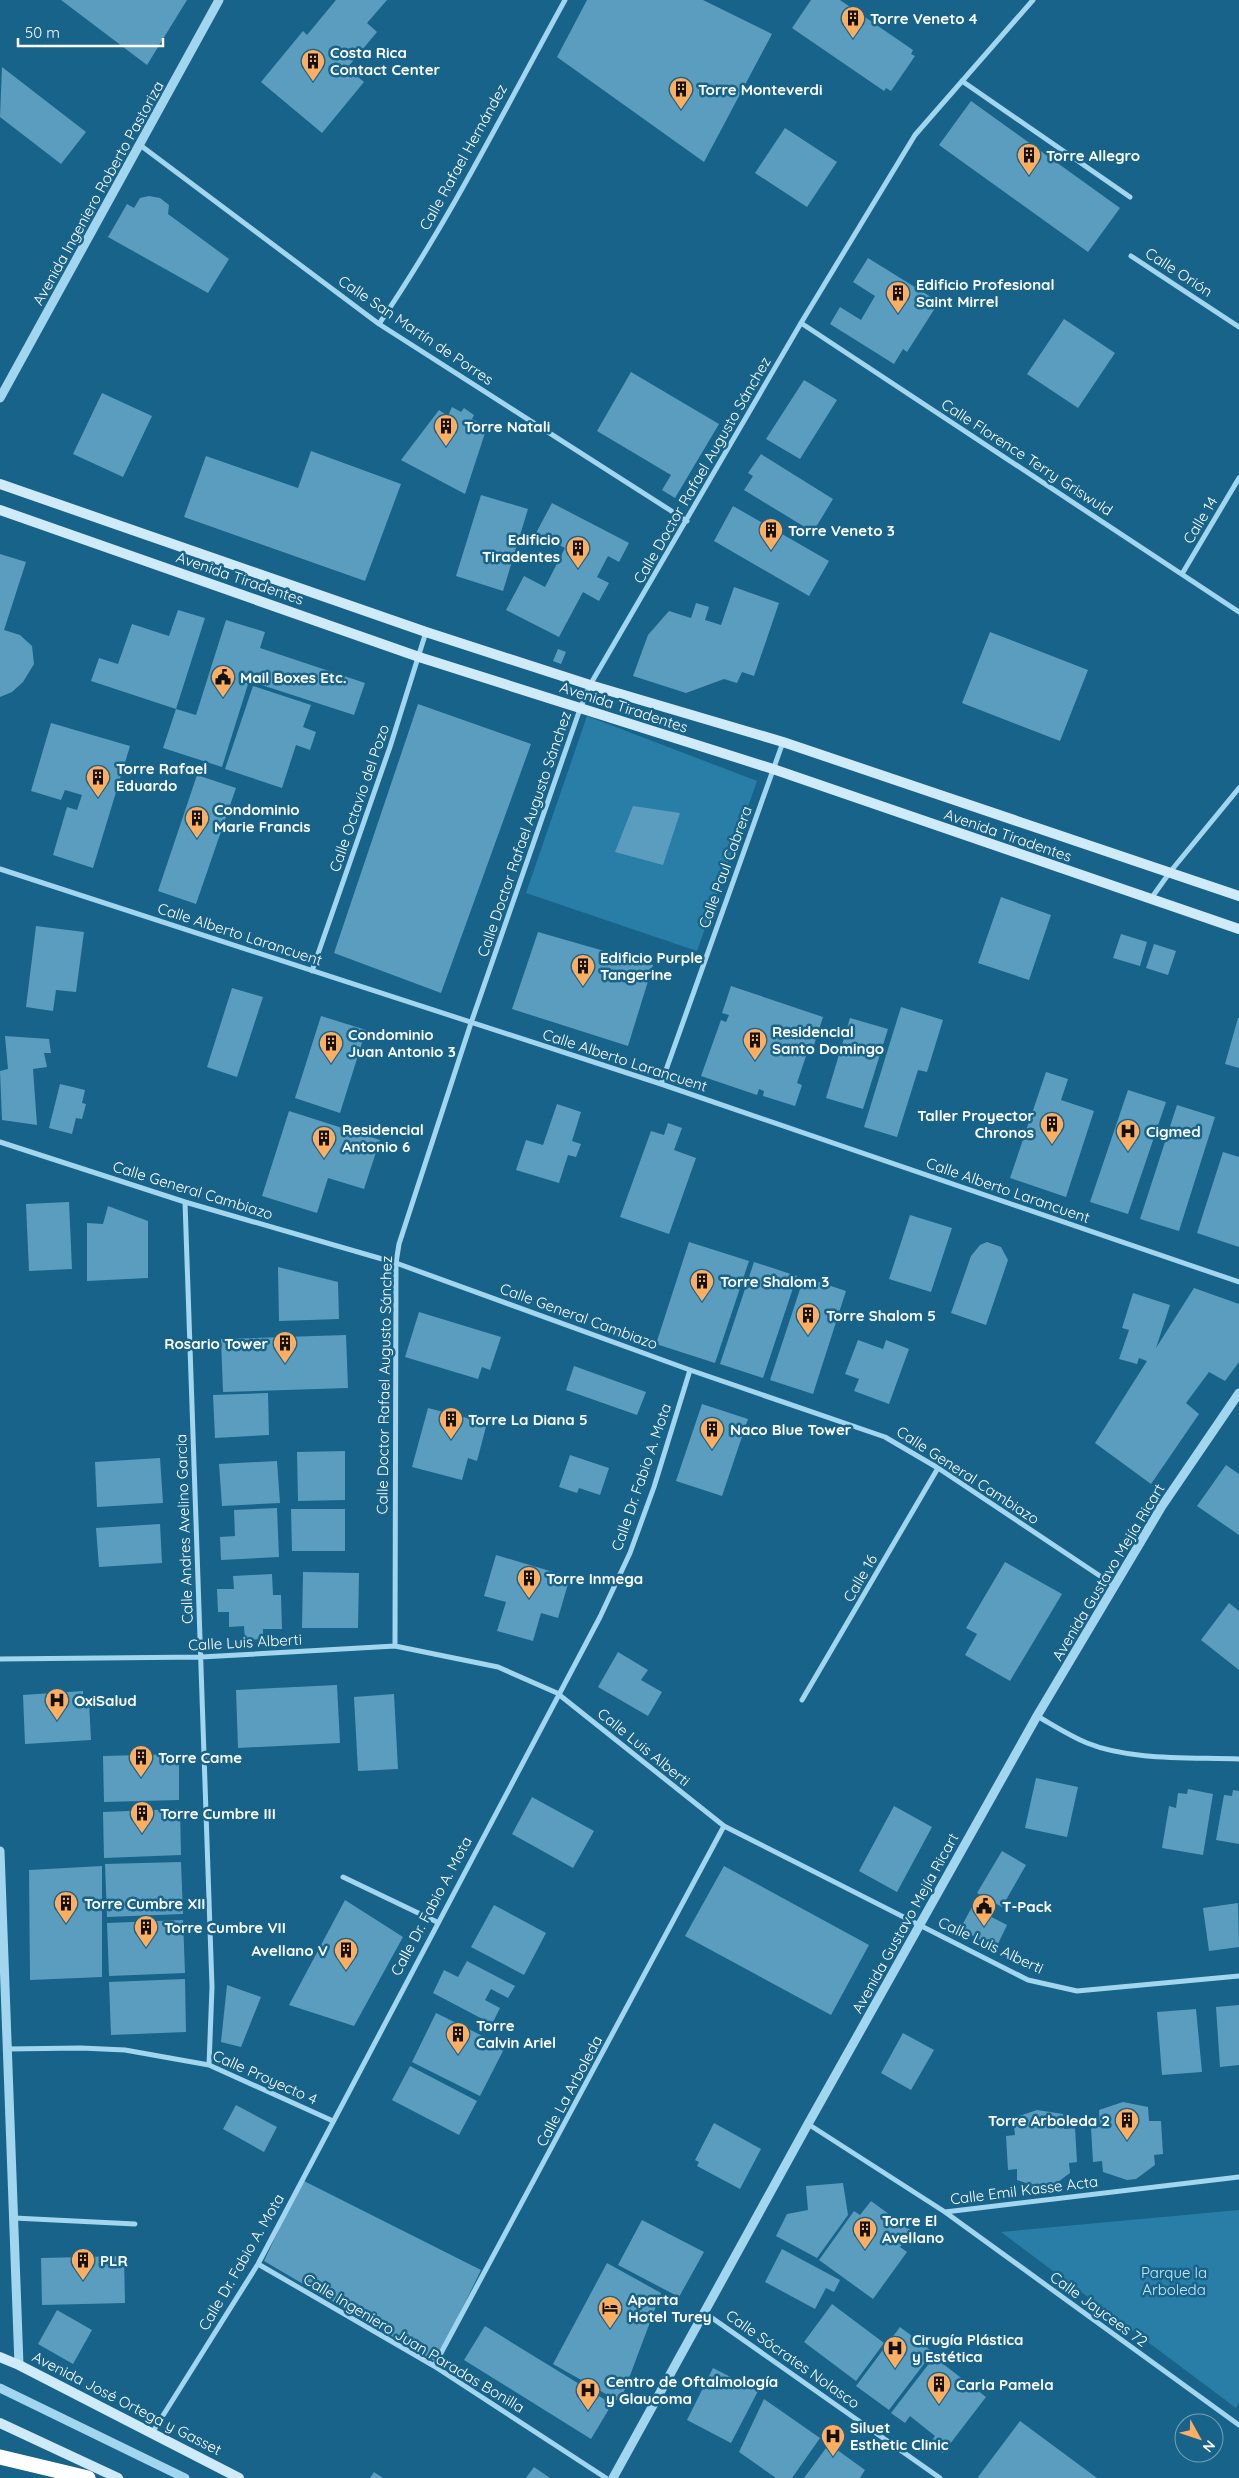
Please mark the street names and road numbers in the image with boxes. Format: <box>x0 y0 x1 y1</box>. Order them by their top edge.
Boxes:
street label: Avenida Ingeniero Roberto Pastoriza <box>28 78 168 308</box>
street label: Calle Rafael Hernández <box>415 81 511 233</box>
street label: Calle Orión <box>1142 243 1216 301</box>
street label: Calle San Martín de Porres <box>335 271 497 389</box>
street label: Calle Doctor Rafael Augusto Sánchez <box>629 353 775 587</box>
street label: Calle Florence Terry Griswuld <box>938 394 1116 520</box>
street label: Calle 14 <box>1179 493 1221 547</box>
street label: Avenida Tiradentes <box>174 547 306 609</box>
street label: Avenida Tiradentes <box>558 677 690 737</box>
street label: Calle Doctor Rafael Augusto Sánchez <box>473 709 575 959</box>
street label: Calle Octavio del Pozo <box>325 722 393 874</box>
street label: Calle Paul Cabrera <box>694 803 756 931</box>
street label: Avenida Tiradentes <box>942 804 1074 866</box>
street label: Calle Alberto Larancuent <box>155 898 325 970</box>
street label: Calle Alberto Larancuent <box>540 1024 710 1096</box>
street label: Calle Alberto Larancuent <box>924 1153 1092 1227</box>
street label: Calle General Cambiazo <box>111 1157 275 1223</box>
street label: Calle Doctor Rafael Augusto Sánchez <box>372 1256 396 1514</box>
street label: Calle General Cambiazo <box>498 1279 660 1353</box>
street label: Calle Dr. Fabio A. Mota <box>607 1401 675 1553</box>
street label: Calle General Cambiazo <box>893 1422 1043 1528</box>
street label: Calle Andres Avelino Garcia <box>171 1434 197 1624</box>
street label: Avenida Gustavo Mejía Ricart <box>1048 1480 1168 1664</box>
street label: Calle 16 <box>839 1551 881 1605</box>
street label: Calle Luis Alberti <box>188 1630 302 1654</box>
street label: Calle Luis Alberti <box>594 1704 694 1790</box>
street label: Avenida Gustavo Mejía Ricart <box>847 1830 963 2016</box>
street label: Calle Dr. Fabio A. Mota <box>386 1833 476 1979</box>
street label: Calle Luis Alberti <box>935 1912 1047 1978</box>
street label: Calle La Arboleda <box>532 2032 606 2150</box>
street label: Calle Proyecto 4 <box>210 2045 320 2109</box>
street label: Calle Emil Kasse Acta <box>949 2172 1099 2208</box>
street label: Calle Dr. Fabio A. Mota <box>194 2190 288 2334</box>
street label: Calle Jaycees 72 <box>1046 2267 1152 2351</box>
street label: Calle Ingeniero Juan Paradas Bonilla <box>300 2269 528 2417</box>
street label: Calle Sócrates Nolasco <box>722 2306 864 2412</box>
street label: Avenida José Ortega y Gasset <box>29 2347 225 2459</box>

